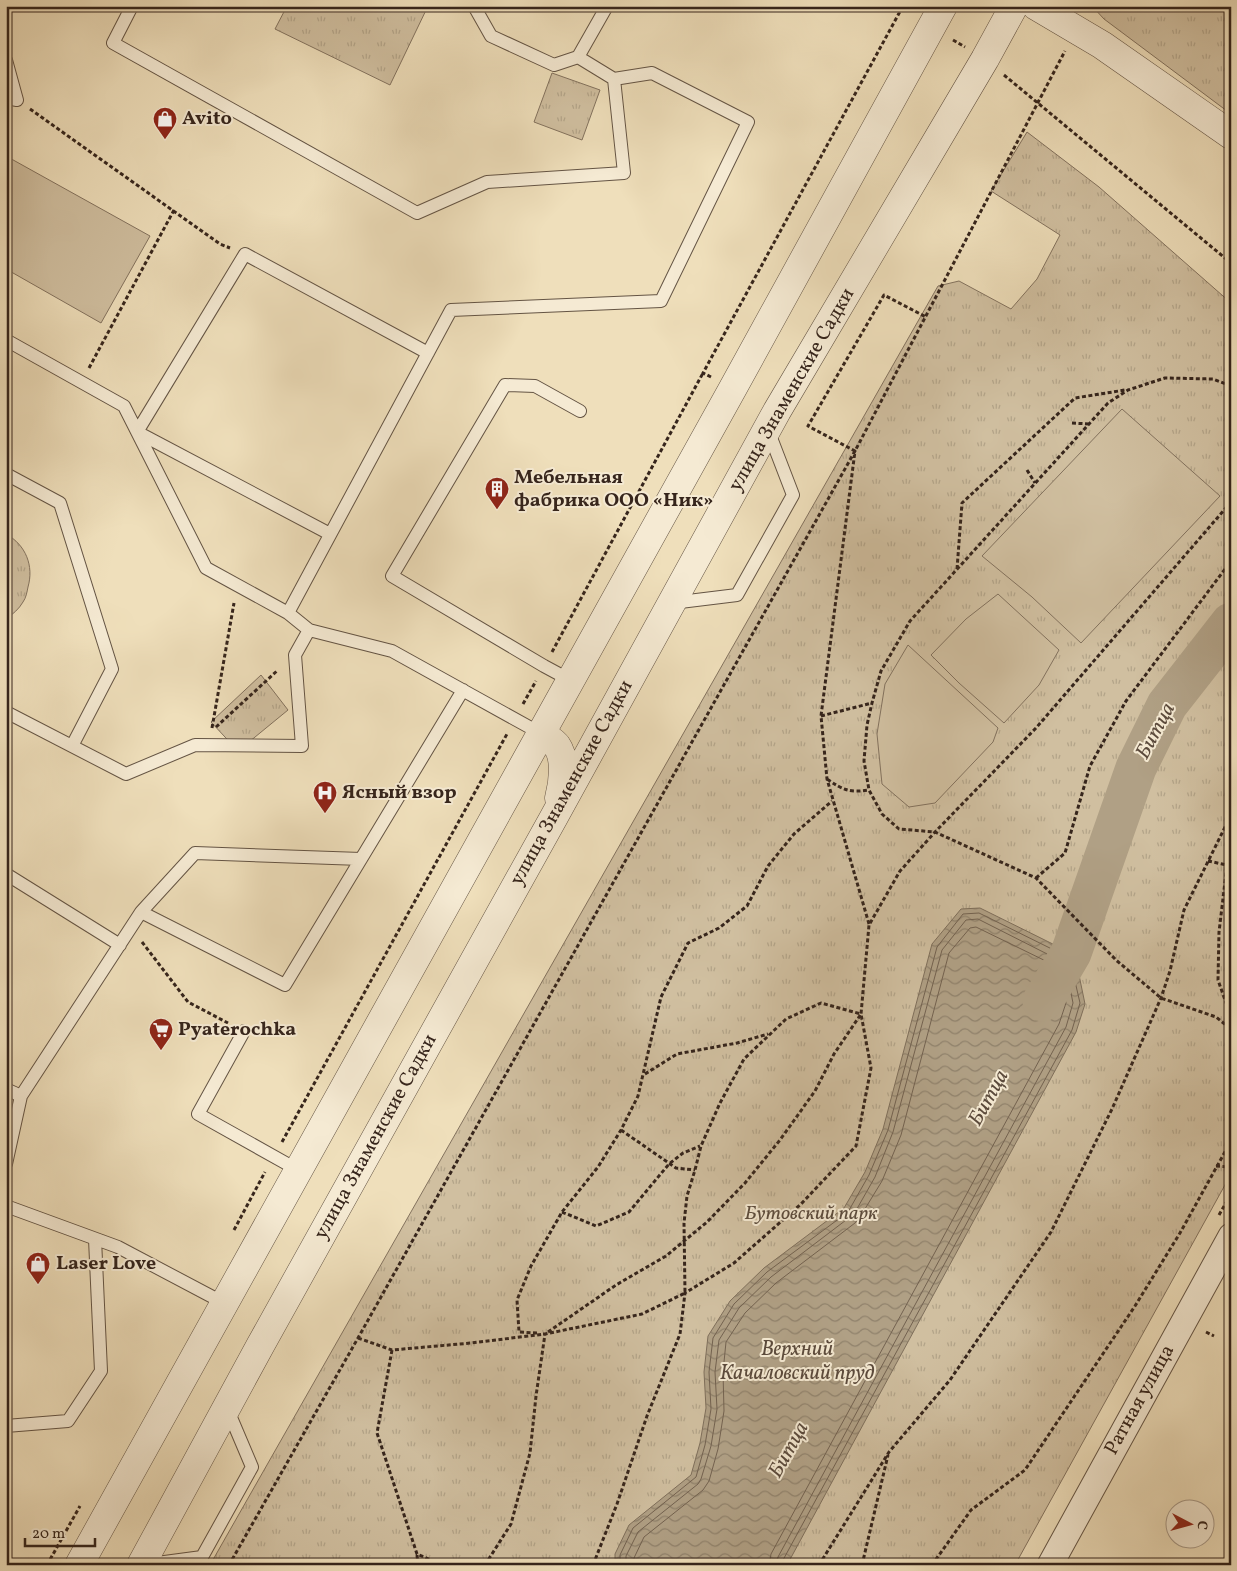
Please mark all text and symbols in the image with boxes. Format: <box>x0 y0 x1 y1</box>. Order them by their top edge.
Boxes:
place label: Avito <box>182 105 232 133</box>
shop icon: Avito <box>152 106 178 140</box>
street label: улица Знаменские Садки <box>722 283 862 497</box>
place label: Мебельная фабрика ООО «Ник» <box>514 464 714 515</box>
building icon: Мебельная фабрика ООО «Ник» <box>484 476 510 510</box>
street label: улица Знаменские Садки <box>504 675 640 891</box>
water label: Битца <box>1129 698 1183 764</box>
place label: Ясный взор <box>342 779 457 807</box>
hospital icon: Ясный взор <box>312 780 338 814</box>
place label: Pyaterochka <box>178 1016 296 1044</box>
supermarket icon: Pyaterochka <box>148 1017 174 1051</box>
street label: улица Знаменские Садки <box>308 1029 444 1245</box>
water label: Битца <box>962 1065 1016 1131</box>
park label: Бутовский парк <box>745 1200 878 1228</box>
place label: Laser Love <box>56 1250 156 1278</box>
shop icon: Laser Love <box>25 1251 51 1285</box>
water label: Верхний Качаловский пруд <box>720 1335 875 1388</box>
street label: Ратная улица <box>1098 1340 1182 1460</box>
water label: Битца <box>762 1417 816 1483</box>
north arrow <box>1164 1498 1214 1548</box>
scale bar <box>25 1516 95 1548</box>
text: С <box>1192 1520 1211 1531</box>
text: 20 m <box>32 1524 65 1545</box>

